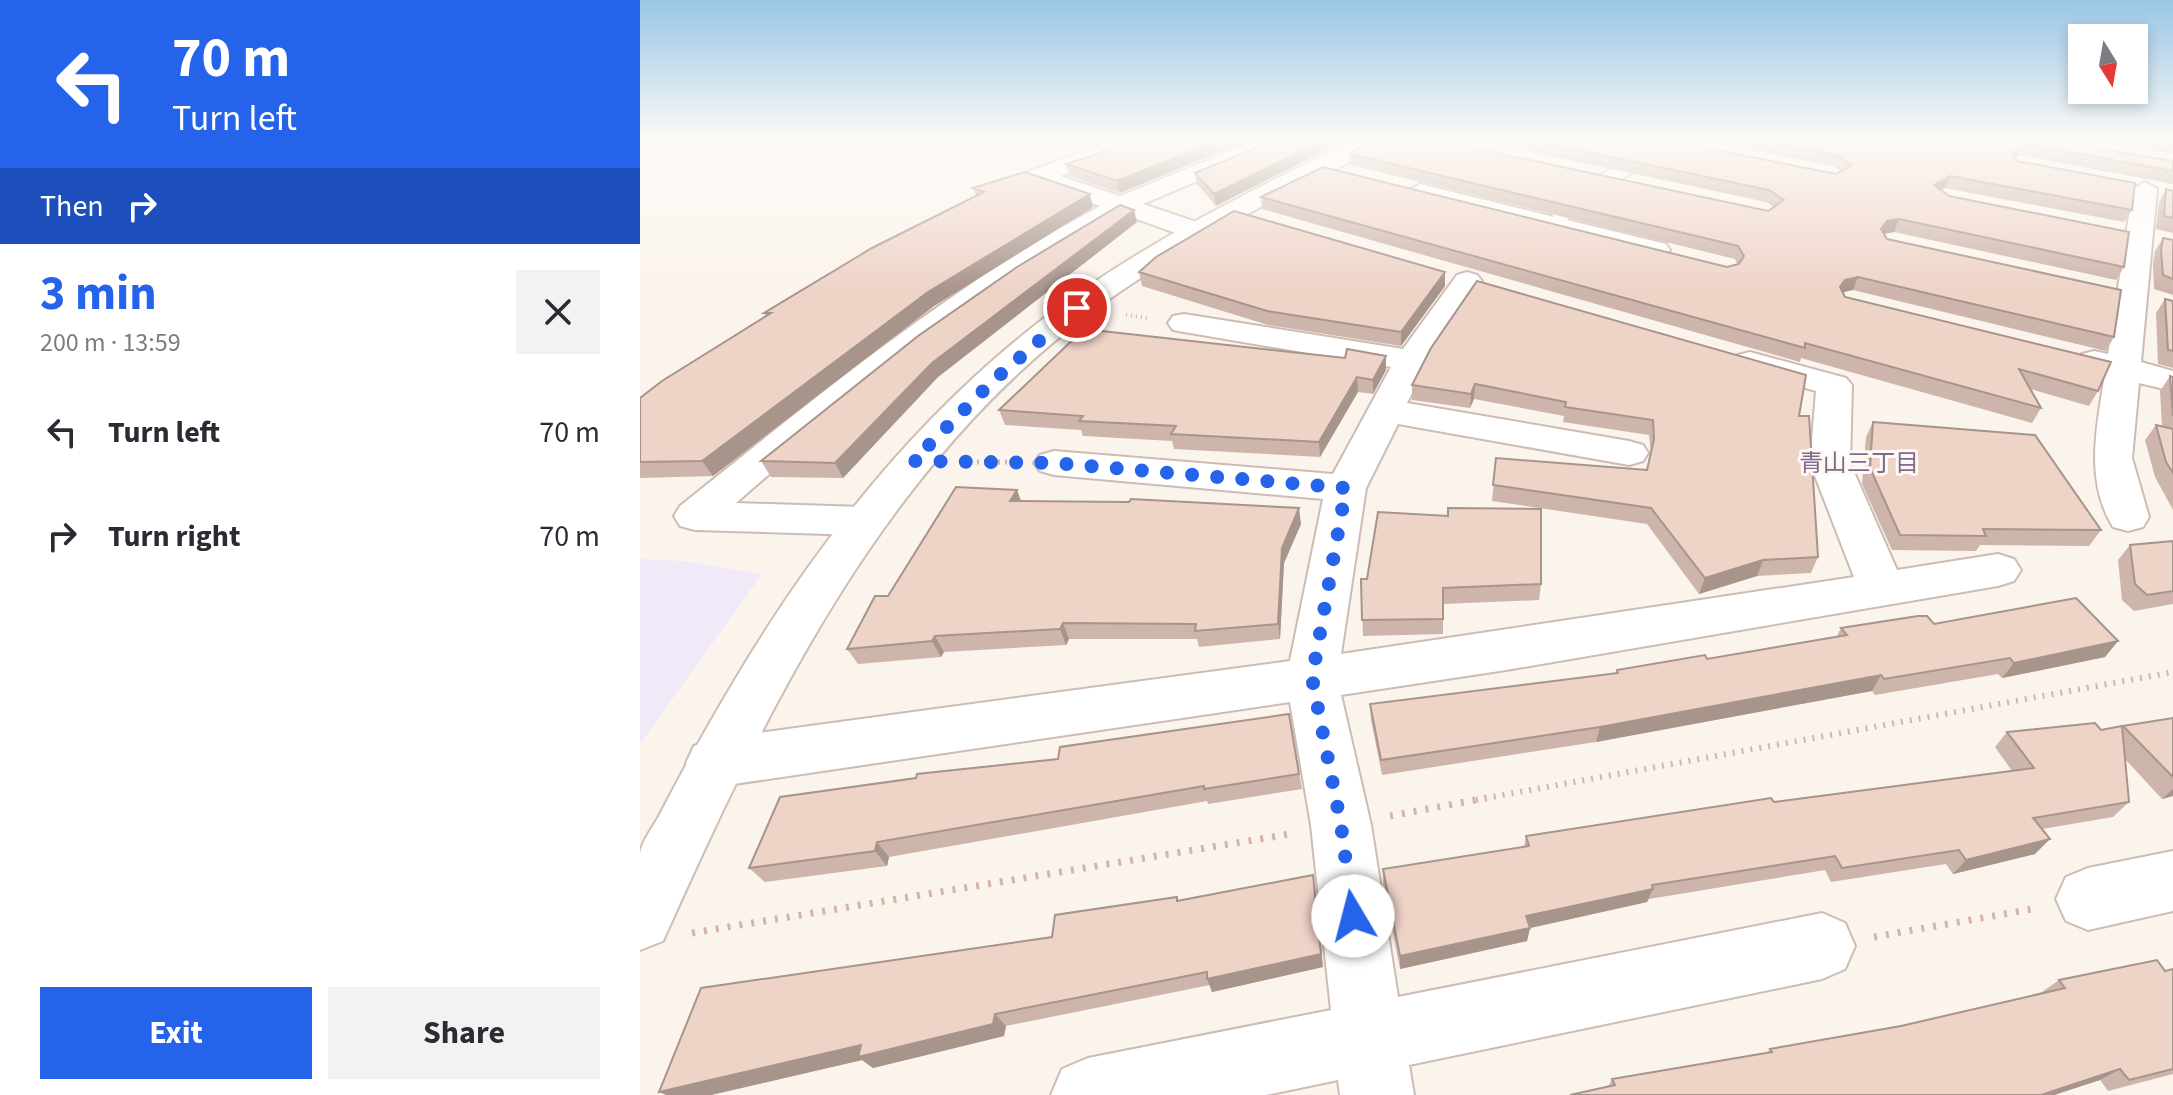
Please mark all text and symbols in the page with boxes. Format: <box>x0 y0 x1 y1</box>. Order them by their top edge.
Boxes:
text: 70 m <box>172 19 290 98</box>
north arrow <box>2068 24 2148 104</box>
map controls <box>2068 24 2148 104</box>
icon: left <box>40 32 144 136</box>
text: Turn left <box>172 93 297 144</box>
icon: right <box>120 184 164 228</box>
text: Then <box>40 185 104 228</box>
text: 3 min <box>40 260 157 328</box>
button: close <box>516 270 600 354</box>
pin <box>1043 274 1111 342</box>
icon: arrive <box>1055 286 1099 330</box>
text: 200 m · 13:59 <box>40 324 181 361</box>
icon: left <box>40 410 84 454</box>
text: Turn left <box>108 411 220 454</box>
text: 70 m <box>539 411 600 454</box>
district label: 青山三丁目 <box>1799 446 1919 481</box>
icon: right <box>40 514 84 558</box>
text: Turn right <box>108 515 240 558</box>
text: 70 m <box>539 515 600 558</box>
position arrow <box>1311 874 1395 958</box>
button: Exit <box>40 987 312 1079</box>
button: Share <box>328 987 600 1079</box>

